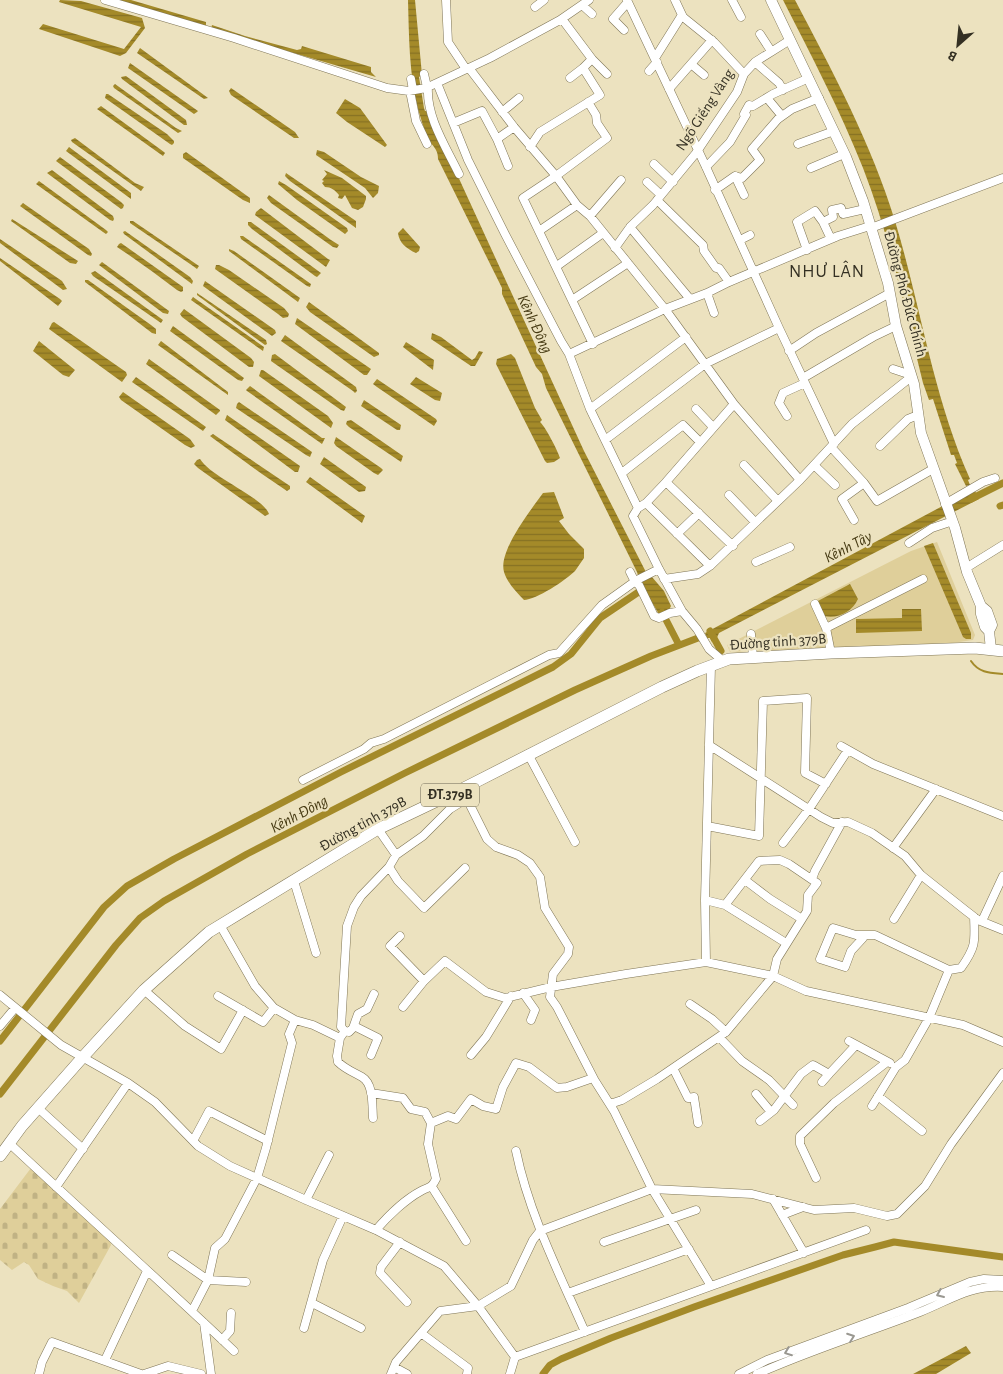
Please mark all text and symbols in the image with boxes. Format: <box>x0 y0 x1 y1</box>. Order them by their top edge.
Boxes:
north arrow <box>933 20 983 70</box>
text: B <box>946 48 959 64</box>
street label: Ngõ Giếng Vàng <box>673 66 737 153</box>
street label: Đường Phó Đức Chính <box>881 230 929 358</box>
district label: NHƯ LÂN <box>789 260 865 281</box>
water label: Kênh Đông <box>514 292 556 356</box>
water label: Kênh Tây <box>822 528 875 566</box>
street label: Đường tỉnh 379B <box>729 631 827 653</box>
road number: ĐT.379B <box>421 784 479 806</box>
water label: Kênh Đông <box>268 792 330 836</box>
street label: Đường tỉnh 379B <box>317 794 409 854</box>
one-way arrow <box>936 1288 945 1299</box>
one-way arrow <box>846 1333 855 1343</box>
one-way arrow <box>784 1346 793 1356</box>

